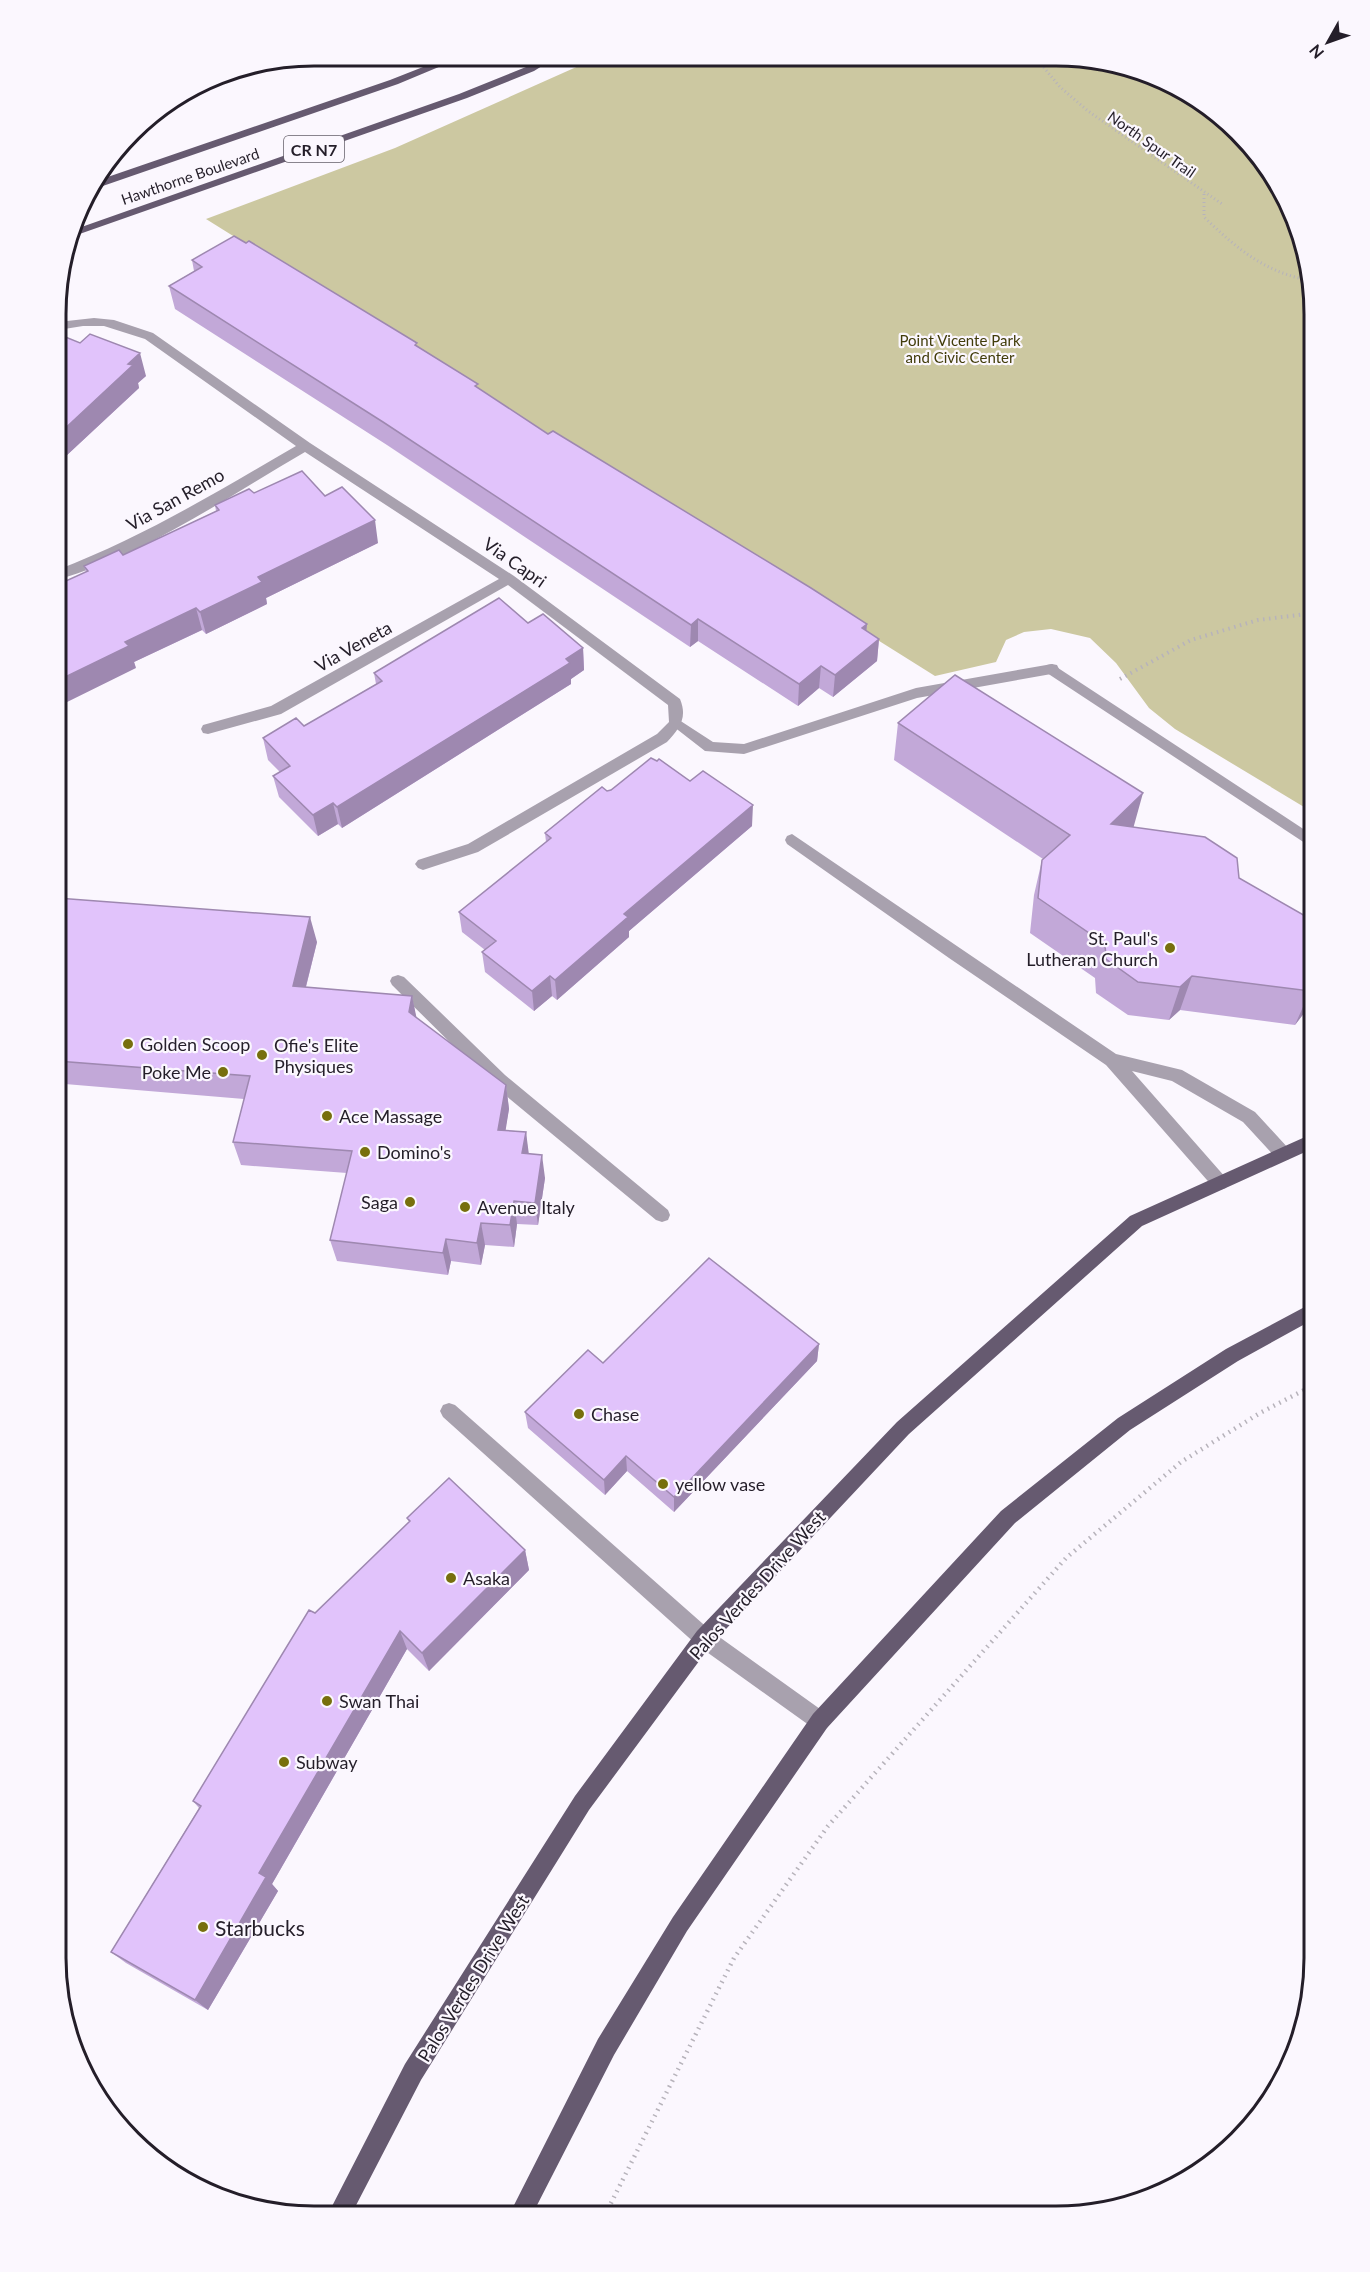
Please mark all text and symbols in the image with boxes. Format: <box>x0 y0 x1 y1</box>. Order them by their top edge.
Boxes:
north arrow <box>1298 12 1358 72</box>
text: N <box>1305 41 1327 63</box>
street label: North Spur Trail <box>1105 107 1199 181</box>
road number: CR N7 <box>284 136 344 162</box>
street label: Hawthorne Boulevard <box>119 144 261 208</box>
park label: Point Vicente Park and Civic Center <box>899 331 1021 366</box>
street label: Via San Remo <box>122 463 228 535</box>
street label: Via Capri <box>479 532 551 592</box>
street label: Via Veneta <box>311 616 395 676</box>
place label: St. Paul's Lutheran Church <box>1026 927 1158 970</box>
marker: St. Paul's Lutheran Church <box>1163 941 1177 955</box>
place label: Golden Scoop <box>140 1033 250 1055</box>
place label: Ofie's Elite Physiques <box>274 1034 359 1077</box>
marker: Golden Scoop <box>121 1037 135 1051</box>
marker: Ofie's Elite Physiques <box>255 1048 269 1062</box>
place label: Poke Me <box>142 1061 211 1083</box>
marker: Poke Me <box>216 1065 230 1079</box>
place label: Ace Massage <box>339 1105 442 1127</box>
marker: Ace Massage <box>320 1109 334 1123</box>
place label: Domino's <box>377 1141 451 1163</box>
marker: Domino's <box>358 1145 372 1159</box>
place label: Saga <box>361 1191 398 1213</box>
marker: Saga <box>403 1195 417 1209</box>
place label: Avenue Italy <box>477 1196 576 1218</box>
marker: Avenue Italy <box>458 1200 472 1214</box>
place label: Chase <box>591 1403 639 1425</box>
marker: Chase <box>572 1407 586 1421</box>
place label: yellow vase <box>675 1473 765 1495</box>
marker: yellow vase <box>656 1477 670 1491</box>
street label: Palos Verdes Drive West <box>684 1506 830 1664</box>
place label: Asaka <box>463 1567 510 1589</box>
marker: Asaka <box>444 1571 458 1585</box>
place label: Swan Thai <box>339 1690 419 1712</box>
marker: Swan Thai <box>320 1694 334 1708</box>
place label: Subway <box>296 1751 358 1773</box>
marker: Subway <box>277 1755 291 1769</box>
street label: Palos Verdes Drive West <box>413 1890 534 2066</box>
place label: Starbucks <box>215 1915 305 1940</box>
marker: Starbucks <box>196 1920 210 1934</box>

